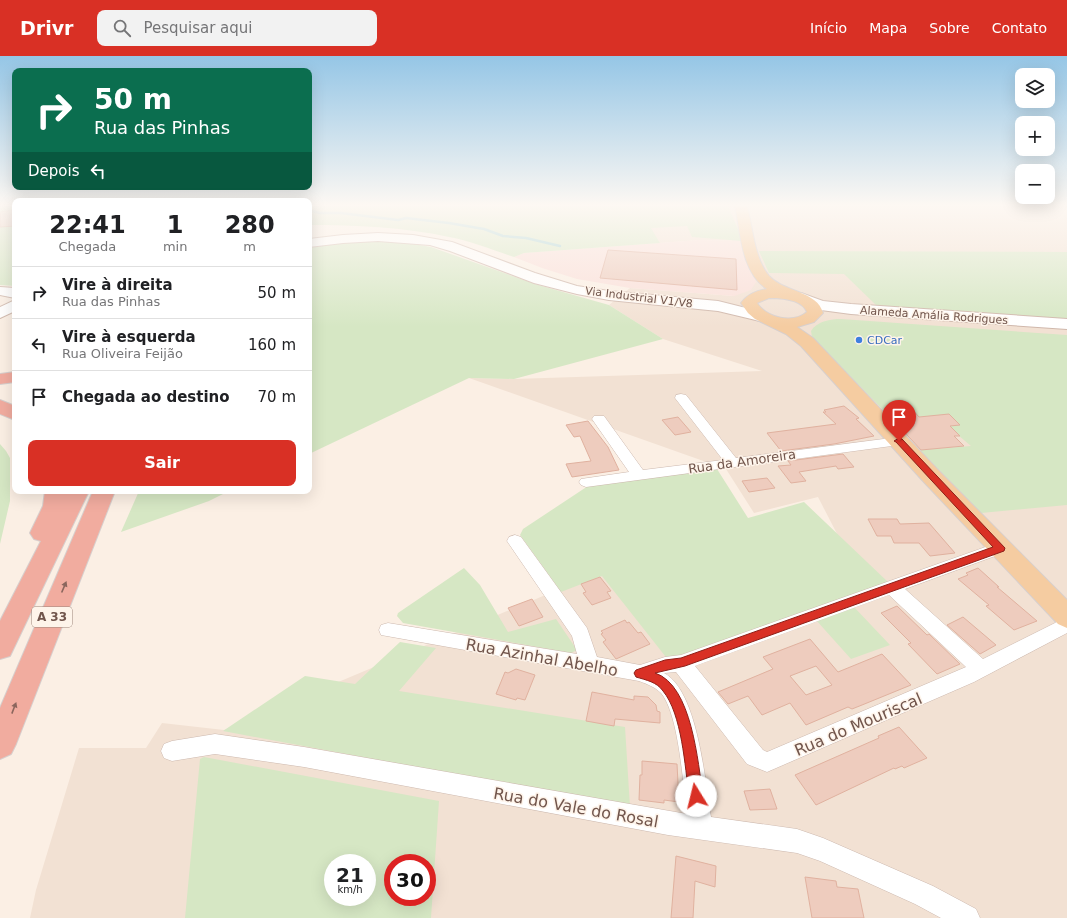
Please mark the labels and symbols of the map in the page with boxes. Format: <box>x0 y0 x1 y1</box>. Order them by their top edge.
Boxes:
street label: Via Industrial V1/V8 <box>584 284 694 311</box>
street label: Alameda Amália Rodrigues <box>860 304 1009 327</box>
place label: CDCar <box>867 334 903 347</box>
marker: CDCar <box>854 335 864 345</box>
pin <box>882 400 916 441</box>
street label: Rua da Amoreira <box>687 447 797 476</box>
one-way arrow <box>61 582 67 593</box>
road number: A 33 <box>32 607 72 627</box>
street label: Rua Azinhal Abelho <box>464 635 619 680</box>
street label: Rua do Mouriscal <box>792 689 925 760</box>
one-way arrow <box>12 701 18 713</box>
position arrow <box>675 775 717 817</box>
street label: Rua do Vale do Rosal <box>492 784 660 831</box>
speed limit sign: 30 <box>384 854 436 906</box>

